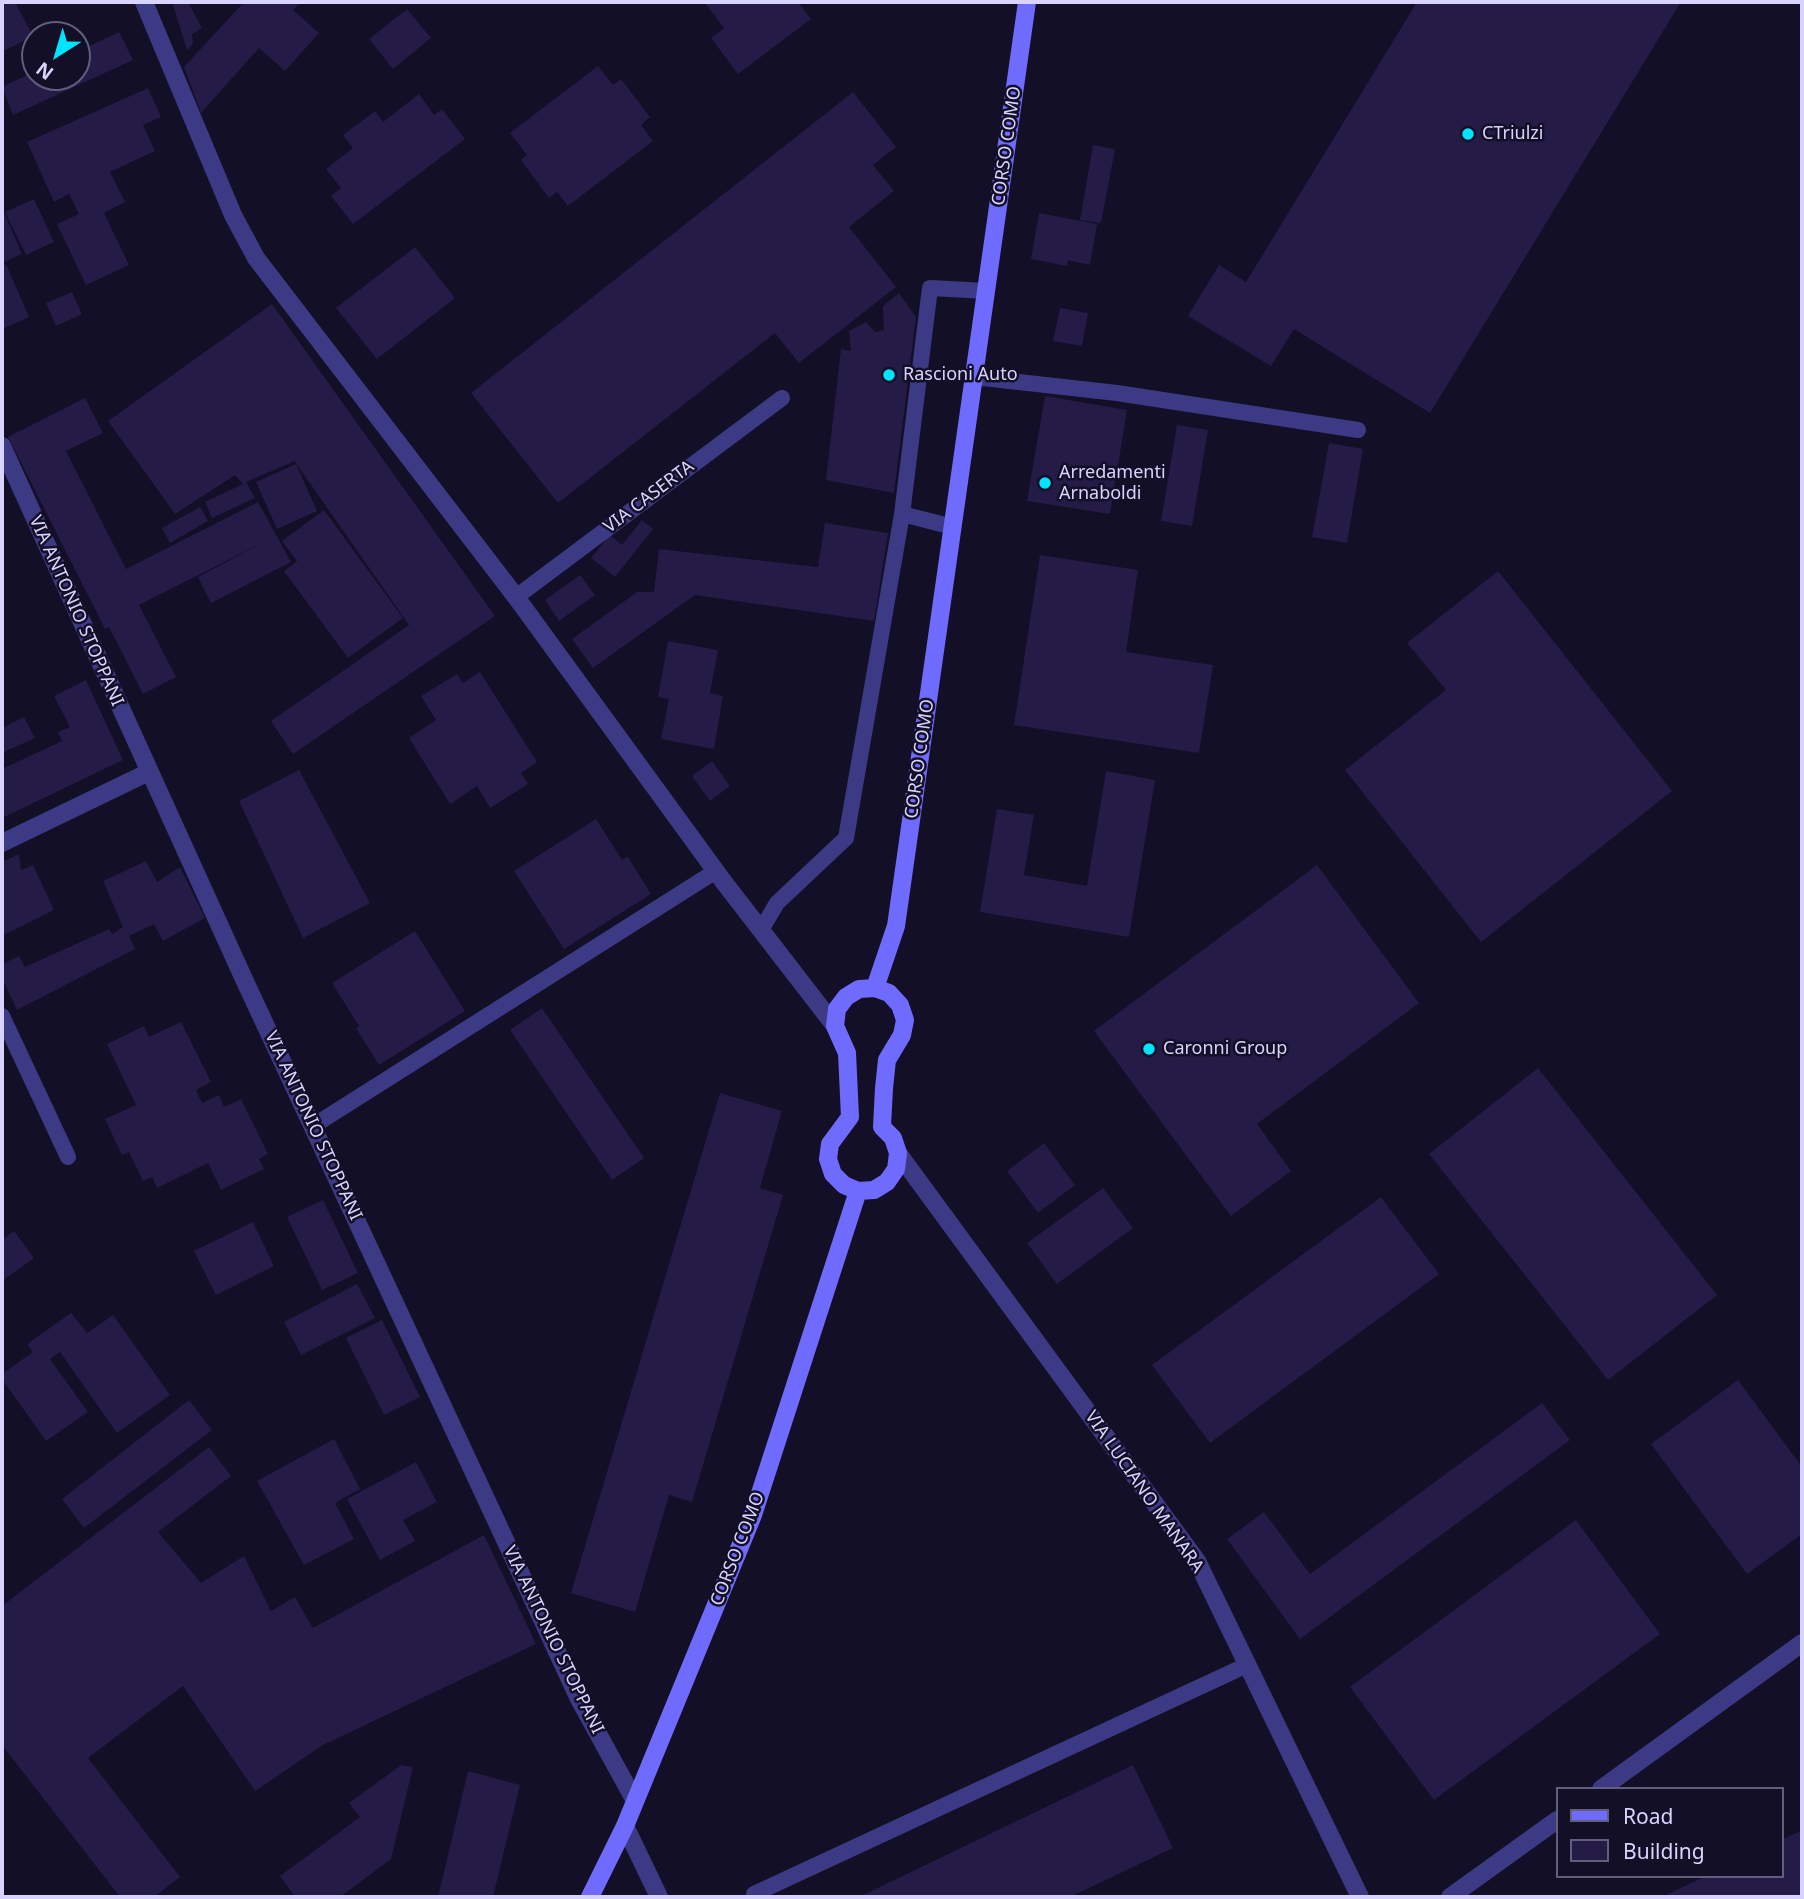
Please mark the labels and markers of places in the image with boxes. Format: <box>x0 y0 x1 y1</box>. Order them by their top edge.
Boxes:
place label: CTriulzi <box>1482 123 1543 145</box>
marker: CTriulzi <box>1460 126 1476 142</box>
place label: Rascioni Auto <box>903 364 1018 386</box>
marker: Rascioni Auto <box>881 367 897 383</box>
place label: Arredamenti Arnaboldi <box>1059 462 1166 504</box>
marker: Arredamenti Arnaboldi <box>1037 475 1053 491</box>
place label: Caronni Group <box>1163 1038 1287 1060</box>
marker: Caronni Group <box>1141 1041 1157 1057</box>

